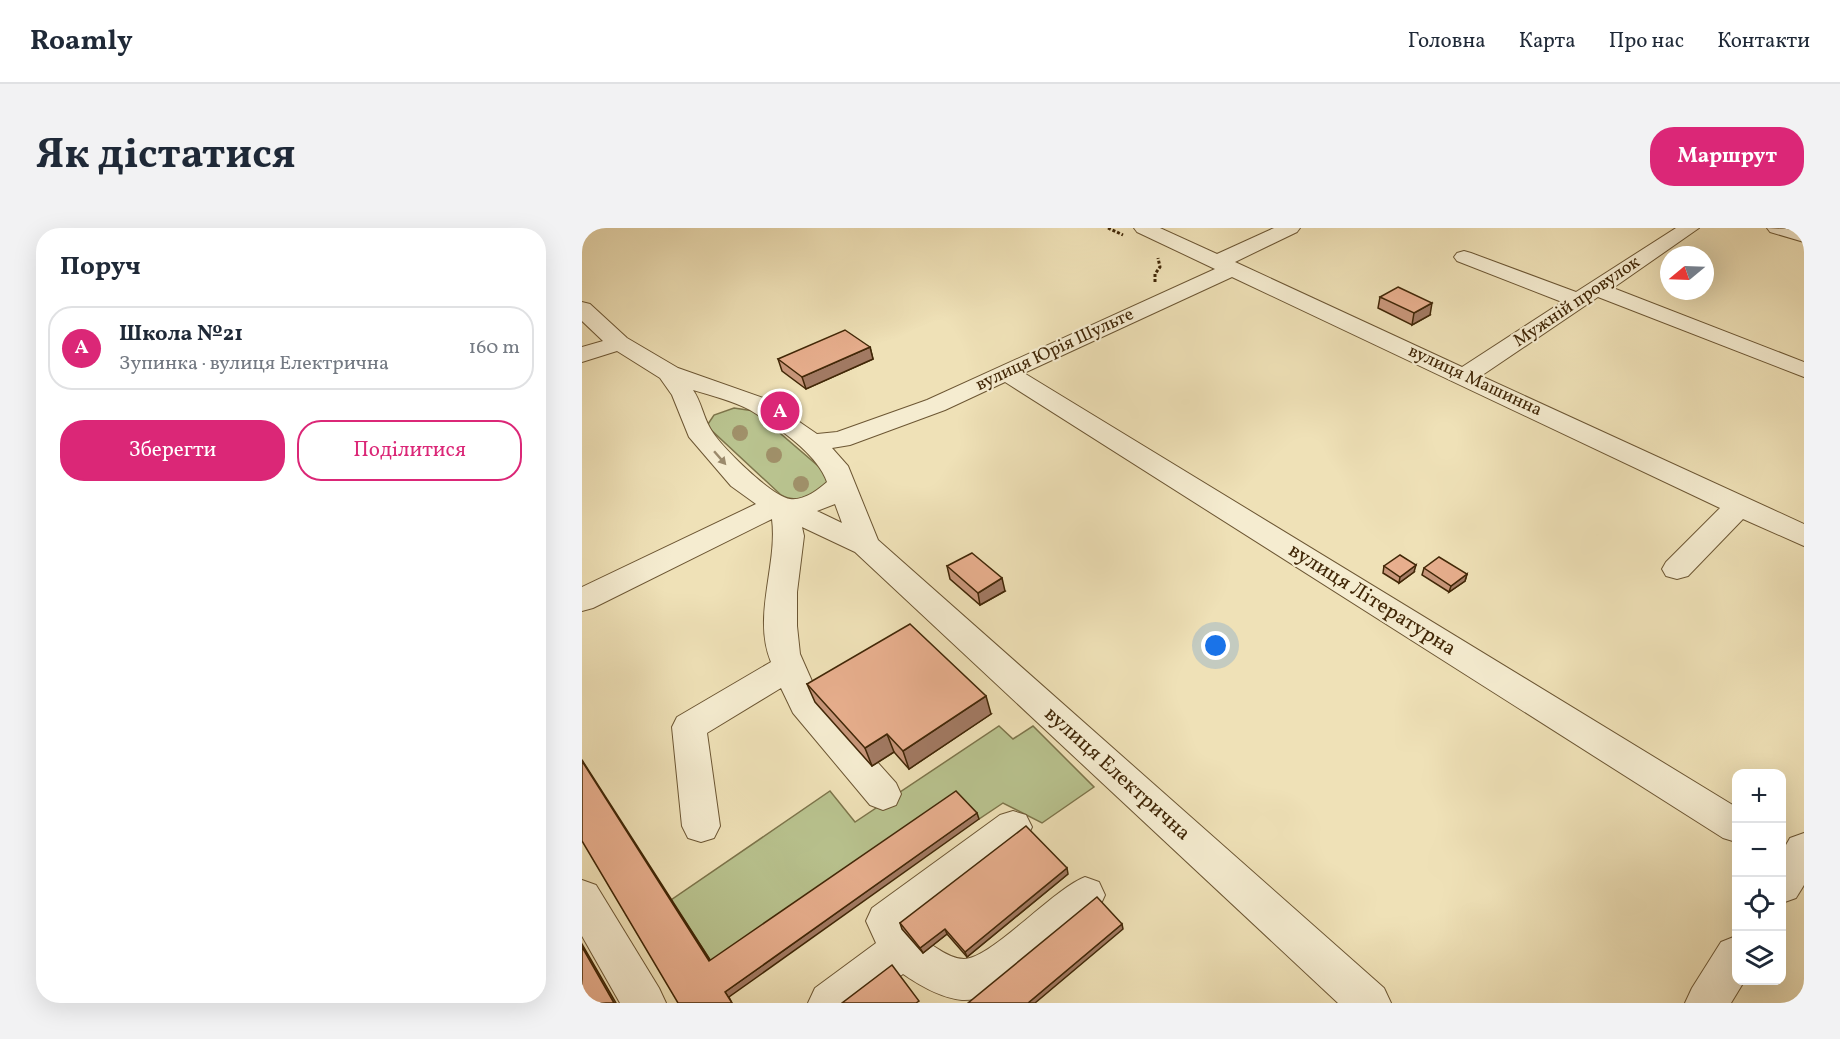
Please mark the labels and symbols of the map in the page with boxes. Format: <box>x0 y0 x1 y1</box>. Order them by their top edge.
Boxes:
north arrow <box>1660 246 1714 300</box>
street label: Мужній провулок <box>1509 250 1646 354</box>
street label: вулиця Юрія Шульте <box>972 302 1138 398</box>
street label: вулиця Машинна <box>1404 339 1546 423</box>
pin: A <box>760 388 800 434</box>
one-way arrow <box>713 450 726 465</box>
street label: вулиця Літературна <box>1283 537 1461 663</box>
your location <box>1201 631 1230 660</box>
street label: вулиця Електрична <box>1037 700 1197 848</box>

